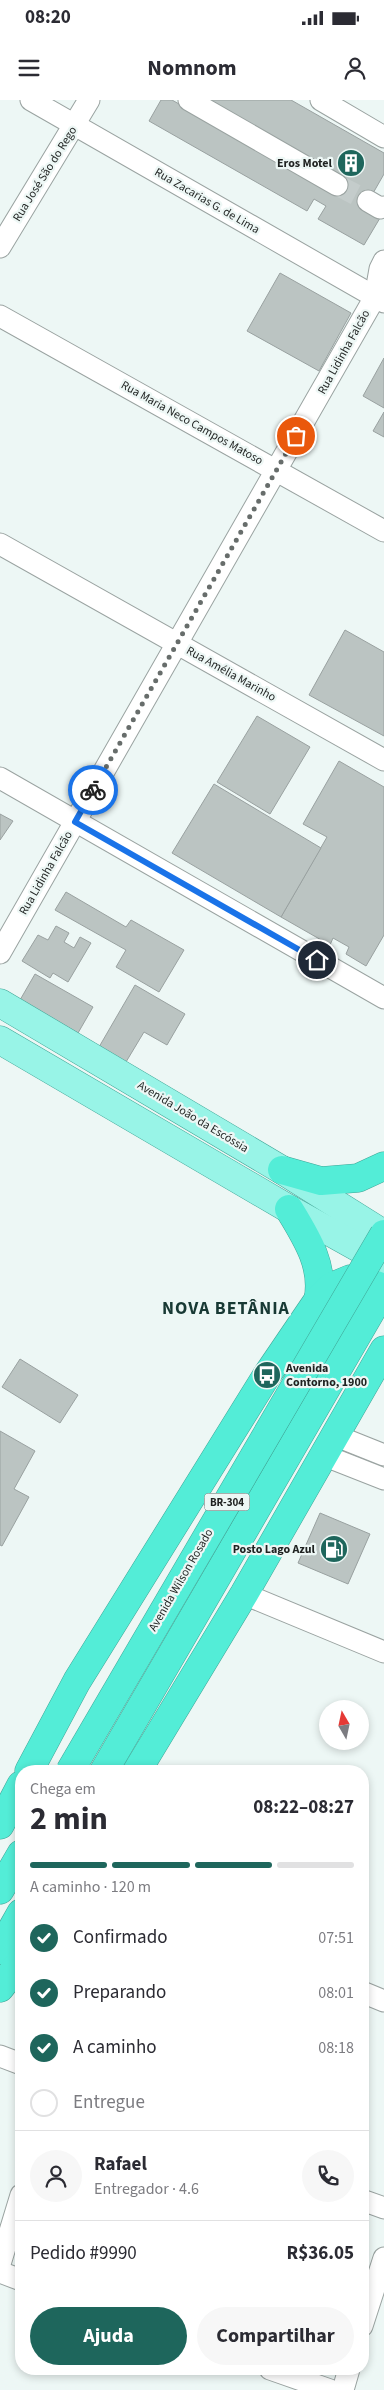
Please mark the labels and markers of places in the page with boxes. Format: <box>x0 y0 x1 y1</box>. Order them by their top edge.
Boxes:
building icon: Eros Motel <box>336 148 366 178</box>
place label: Eros Motel <box>277 155 333 172</box>
pin <box>275 415 317 457</box>
pin <box>296 939 338 981</box>
bus stop icon: Avenida Contorno, 1900 <box>252 1360 282 1390</box>
place label: Avenida Contorno, 1900 <box>285 1360 367 1391</box>
fuel station icon: Posto Lago Azul <box>319 1534 349 1564</box>
place label: Posto Lago Azul <box>233 1541 316 1558</box>

